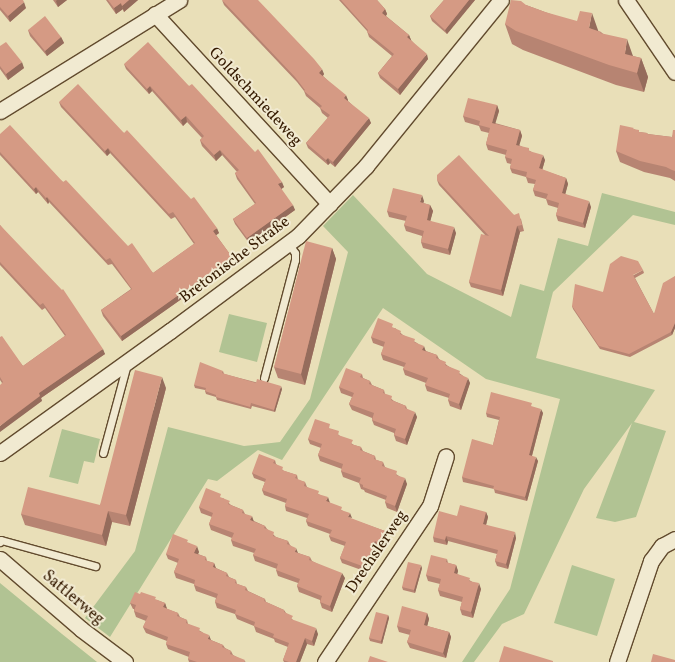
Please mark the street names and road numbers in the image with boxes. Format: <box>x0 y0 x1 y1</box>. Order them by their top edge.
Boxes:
street label: Goldschmiedeweg <box>204 44 306 150</box>
street label: Bretonische Straße <box>176 212 294 308</box>
street label: Drechslerweg <box>342 507 412 597</box>
street label: Sattlerweg <box>38 567 108 629</box>

